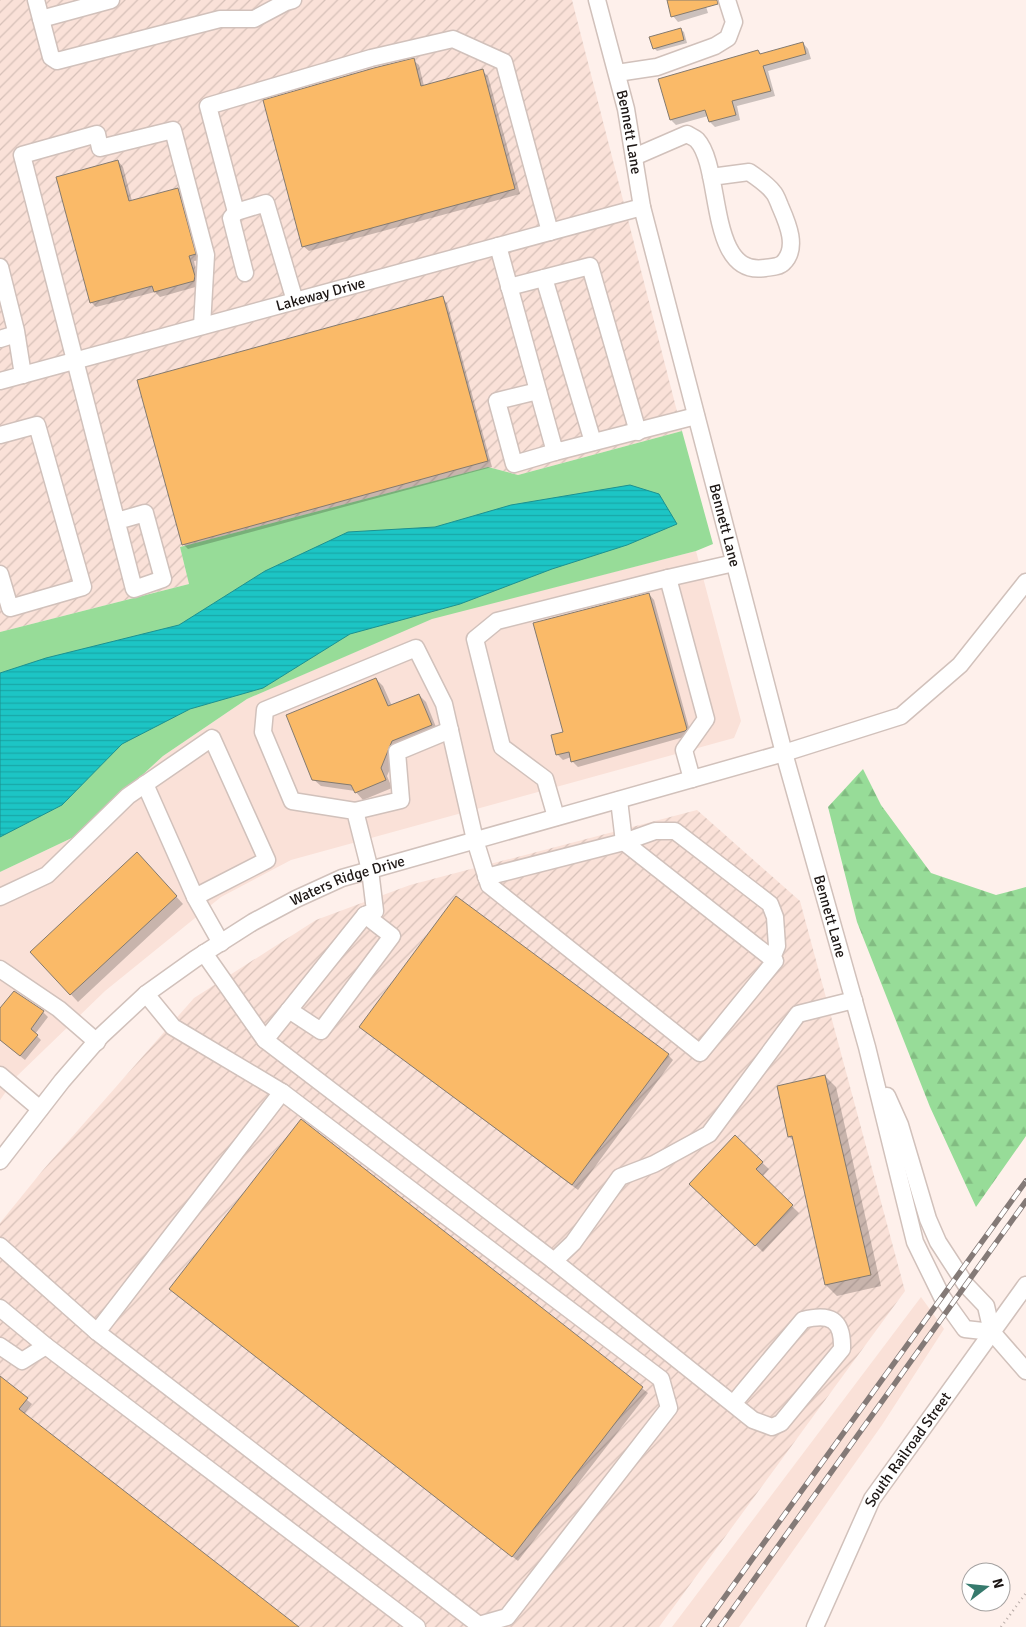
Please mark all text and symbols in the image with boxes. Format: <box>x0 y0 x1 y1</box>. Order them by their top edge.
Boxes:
street label: Bennett Lane <box>612 88 645 175</box>
street label: Lakeway Drive <box>274 273 367 315</box>
street label: Bennett Lane <box>705 482 744 569</box>
street label: Waters Ridge Drive <box>287 852 407 910</box>
street label: Bennett Lane <box>810 873 850 960</box>
street label: South Railroad Street <box>861 1389 955 1510</box>
north arrow <box>961 1562 1011 1612</box>
text: N <box>989 1577 1008 1591</box>

